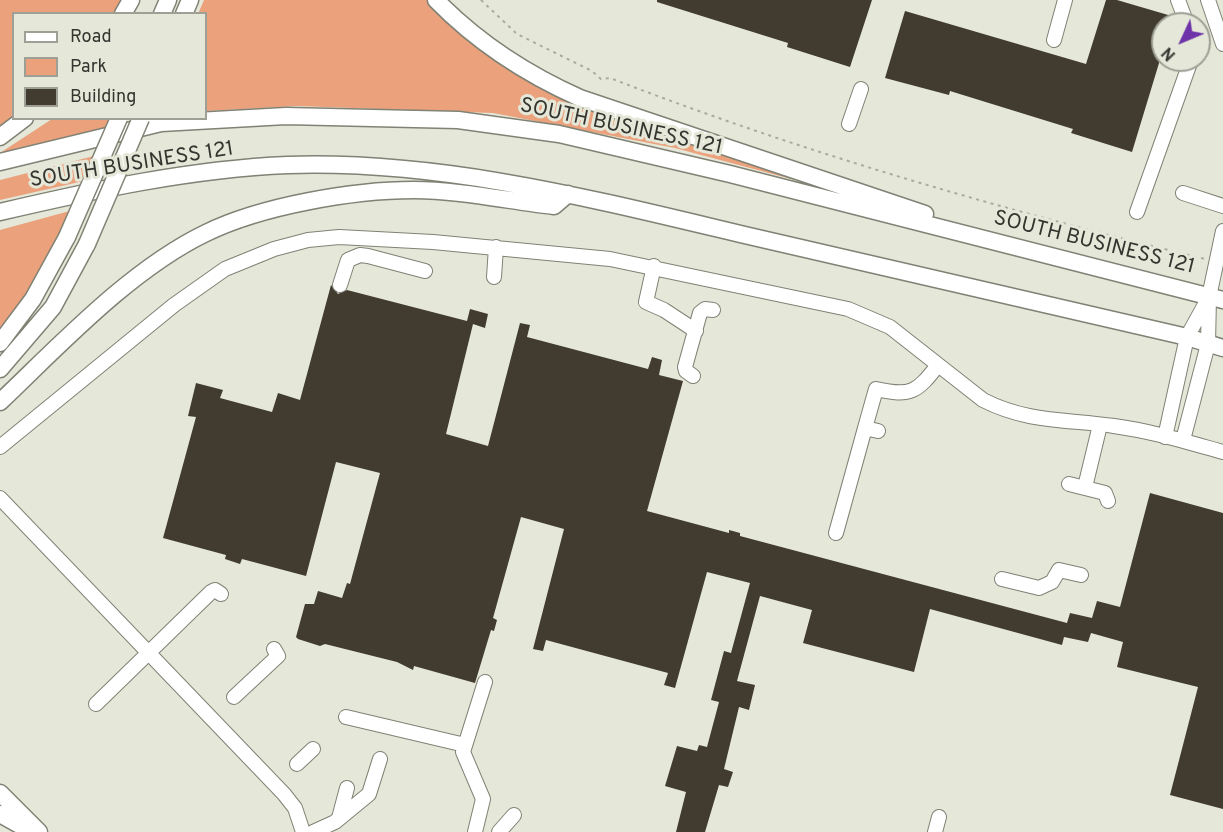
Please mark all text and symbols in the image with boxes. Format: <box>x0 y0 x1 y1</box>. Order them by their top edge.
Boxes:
legend <box>12 12 207 120</box>
north arrow <box>1151 12 1211 72</box>
text: Road <box>70 26 112 49</box>
text: N <box>1158 42 1181 64</box>
text: Park <box>70 56 107 79</box>
text: Building <box>70 86 136 109</box>
street label: SOUTH BUSINESS 121 <box>517 94 725 162</box>
street label: SOUTH BUSINESS 121 <box>28 137 236 195</box>
street label: SOUTH BUSINESS 121 <box>991 207 1197 281</box>

